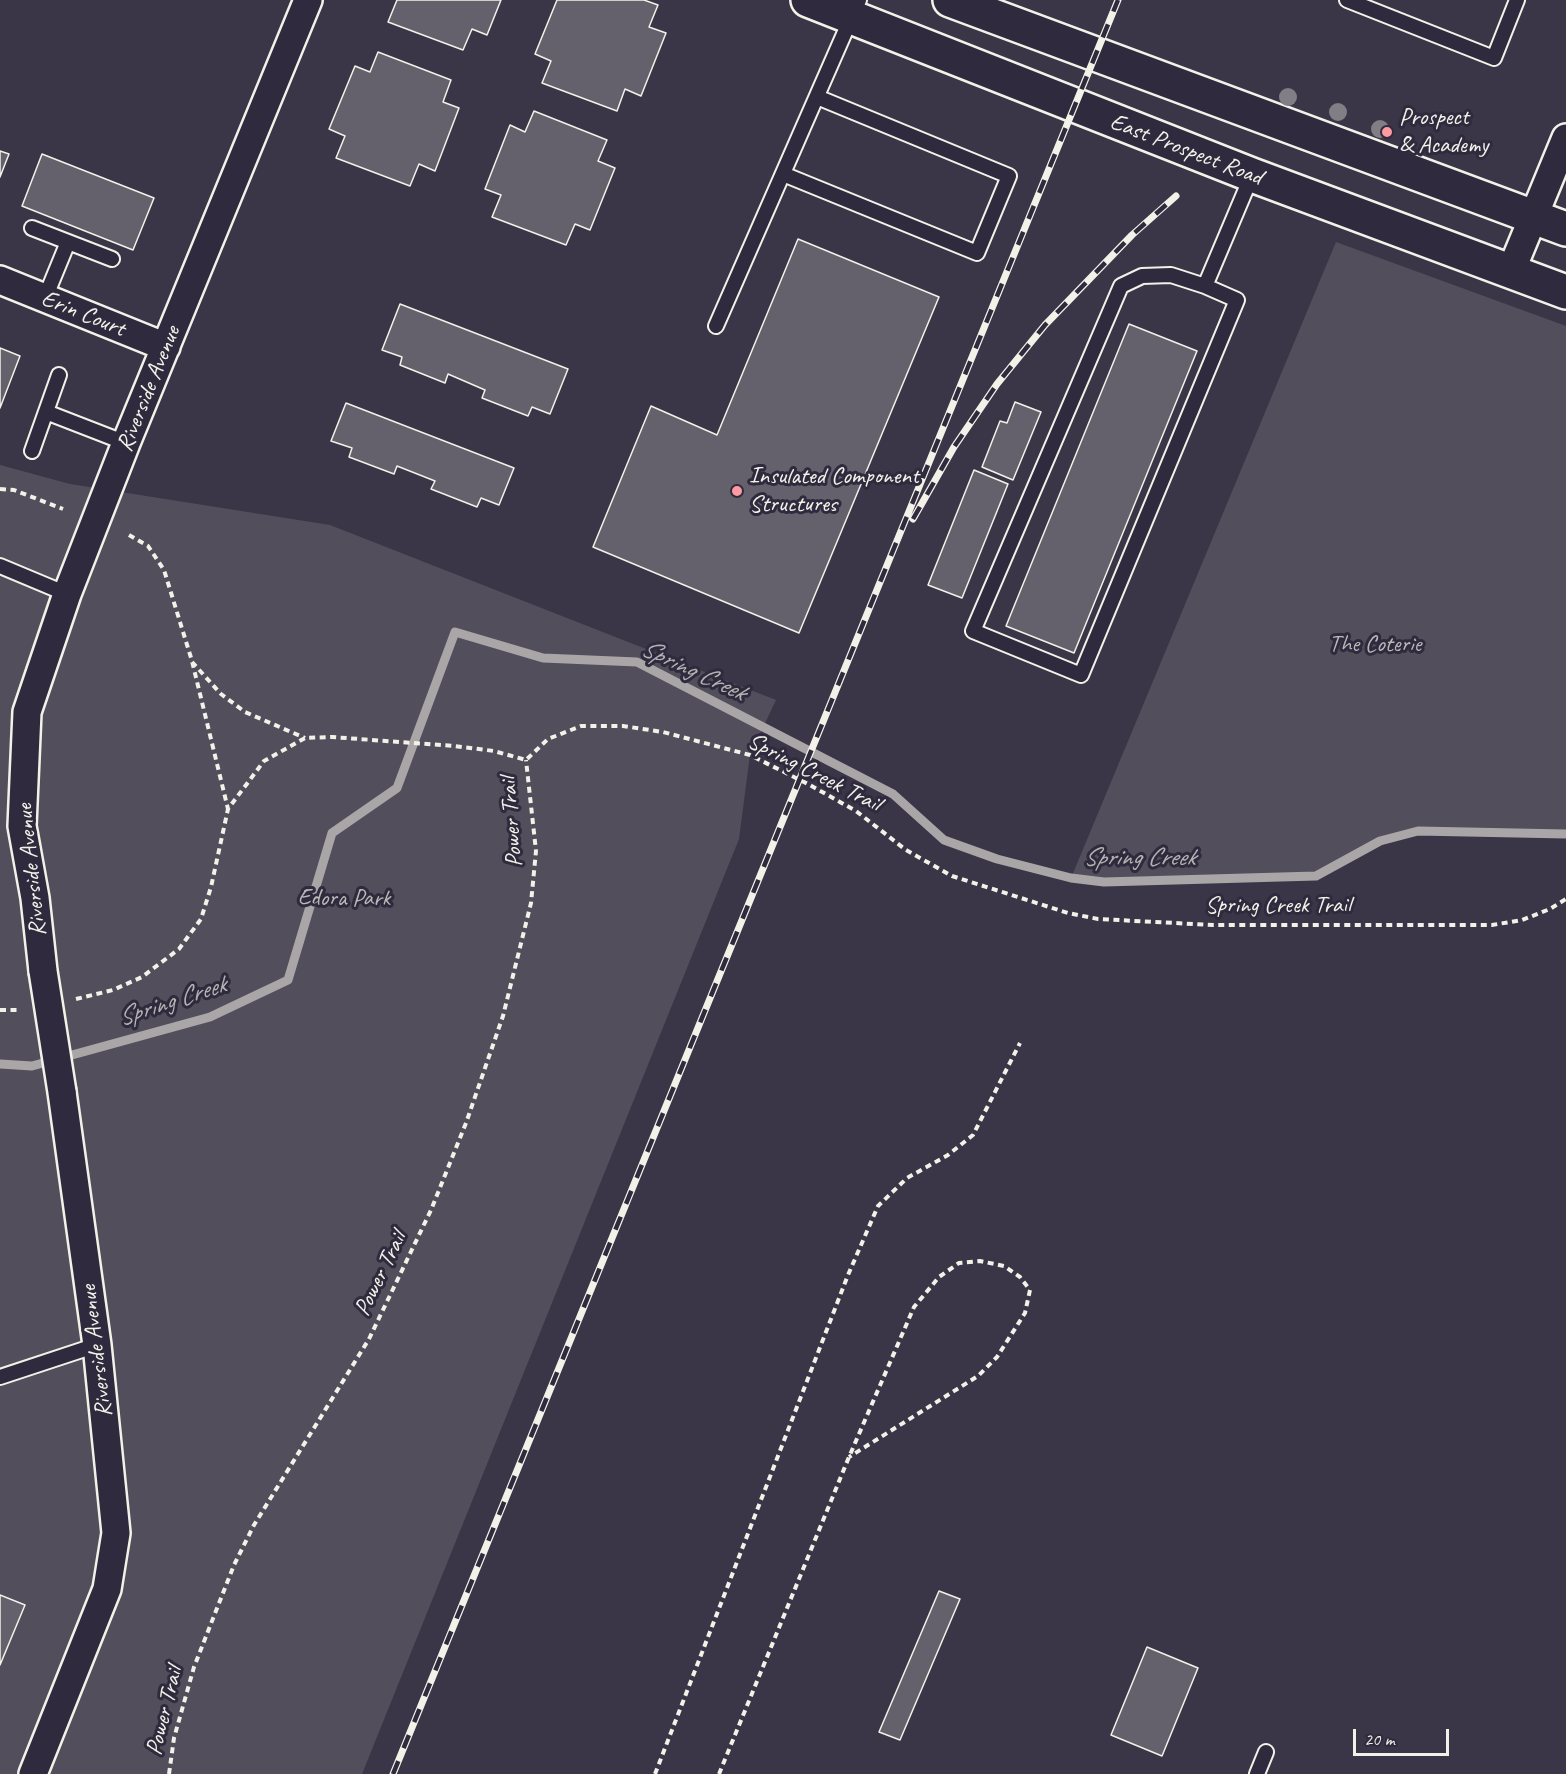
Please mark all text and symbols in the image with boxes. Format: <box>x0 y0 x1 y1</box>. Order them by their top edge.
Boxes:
place label: Prospect & Academy <box>1399 104 1488 160</box>
street label: East Prospect Road <box>1106 108 1266 192</box>
marker: Prospect & Academy <box>1380 125 1394 139</box>
street label: Erin Court <box>37 284 129 344</box>
street label: Riverside Avenue <box>111 322 187 456</box>
place label: Insulated Component Structures <box>749 463 919 519</box>
marker: Insulated Component Structures <box>730 484 744 498</box>
park label: The Coterie <box>1329 631 1421 659</box>
water label: Spring Creek <box>636 633 750 709</box>
street label: Spring Creek Trail <box>743 727 885 819</box>
street label: Power Trail <box>494 776 530 868</box>
street label: Riverside Avenue <box>11 802 53 938</box>
water label: Spring Creek <box>1083 842 1195 874</box>
park label: Edora Park <box>298 885 390 913</box>
street label: Spring Creek Trail <box>1205 892 1351 920</box>
water label: Spring Creek <box>114 970 230 1034</box>
street label: Power Trail <box>348 1227 414 1321</box>
street label: Riverside Avenue <box>75 1283 119 1419</box>
street label: Power Trail <box>140 1664 190 1758</box>
scale bar <box>1356 1717 1452 1755</box>
text: 20 m <box>1364 1728 1395 1750</box>

